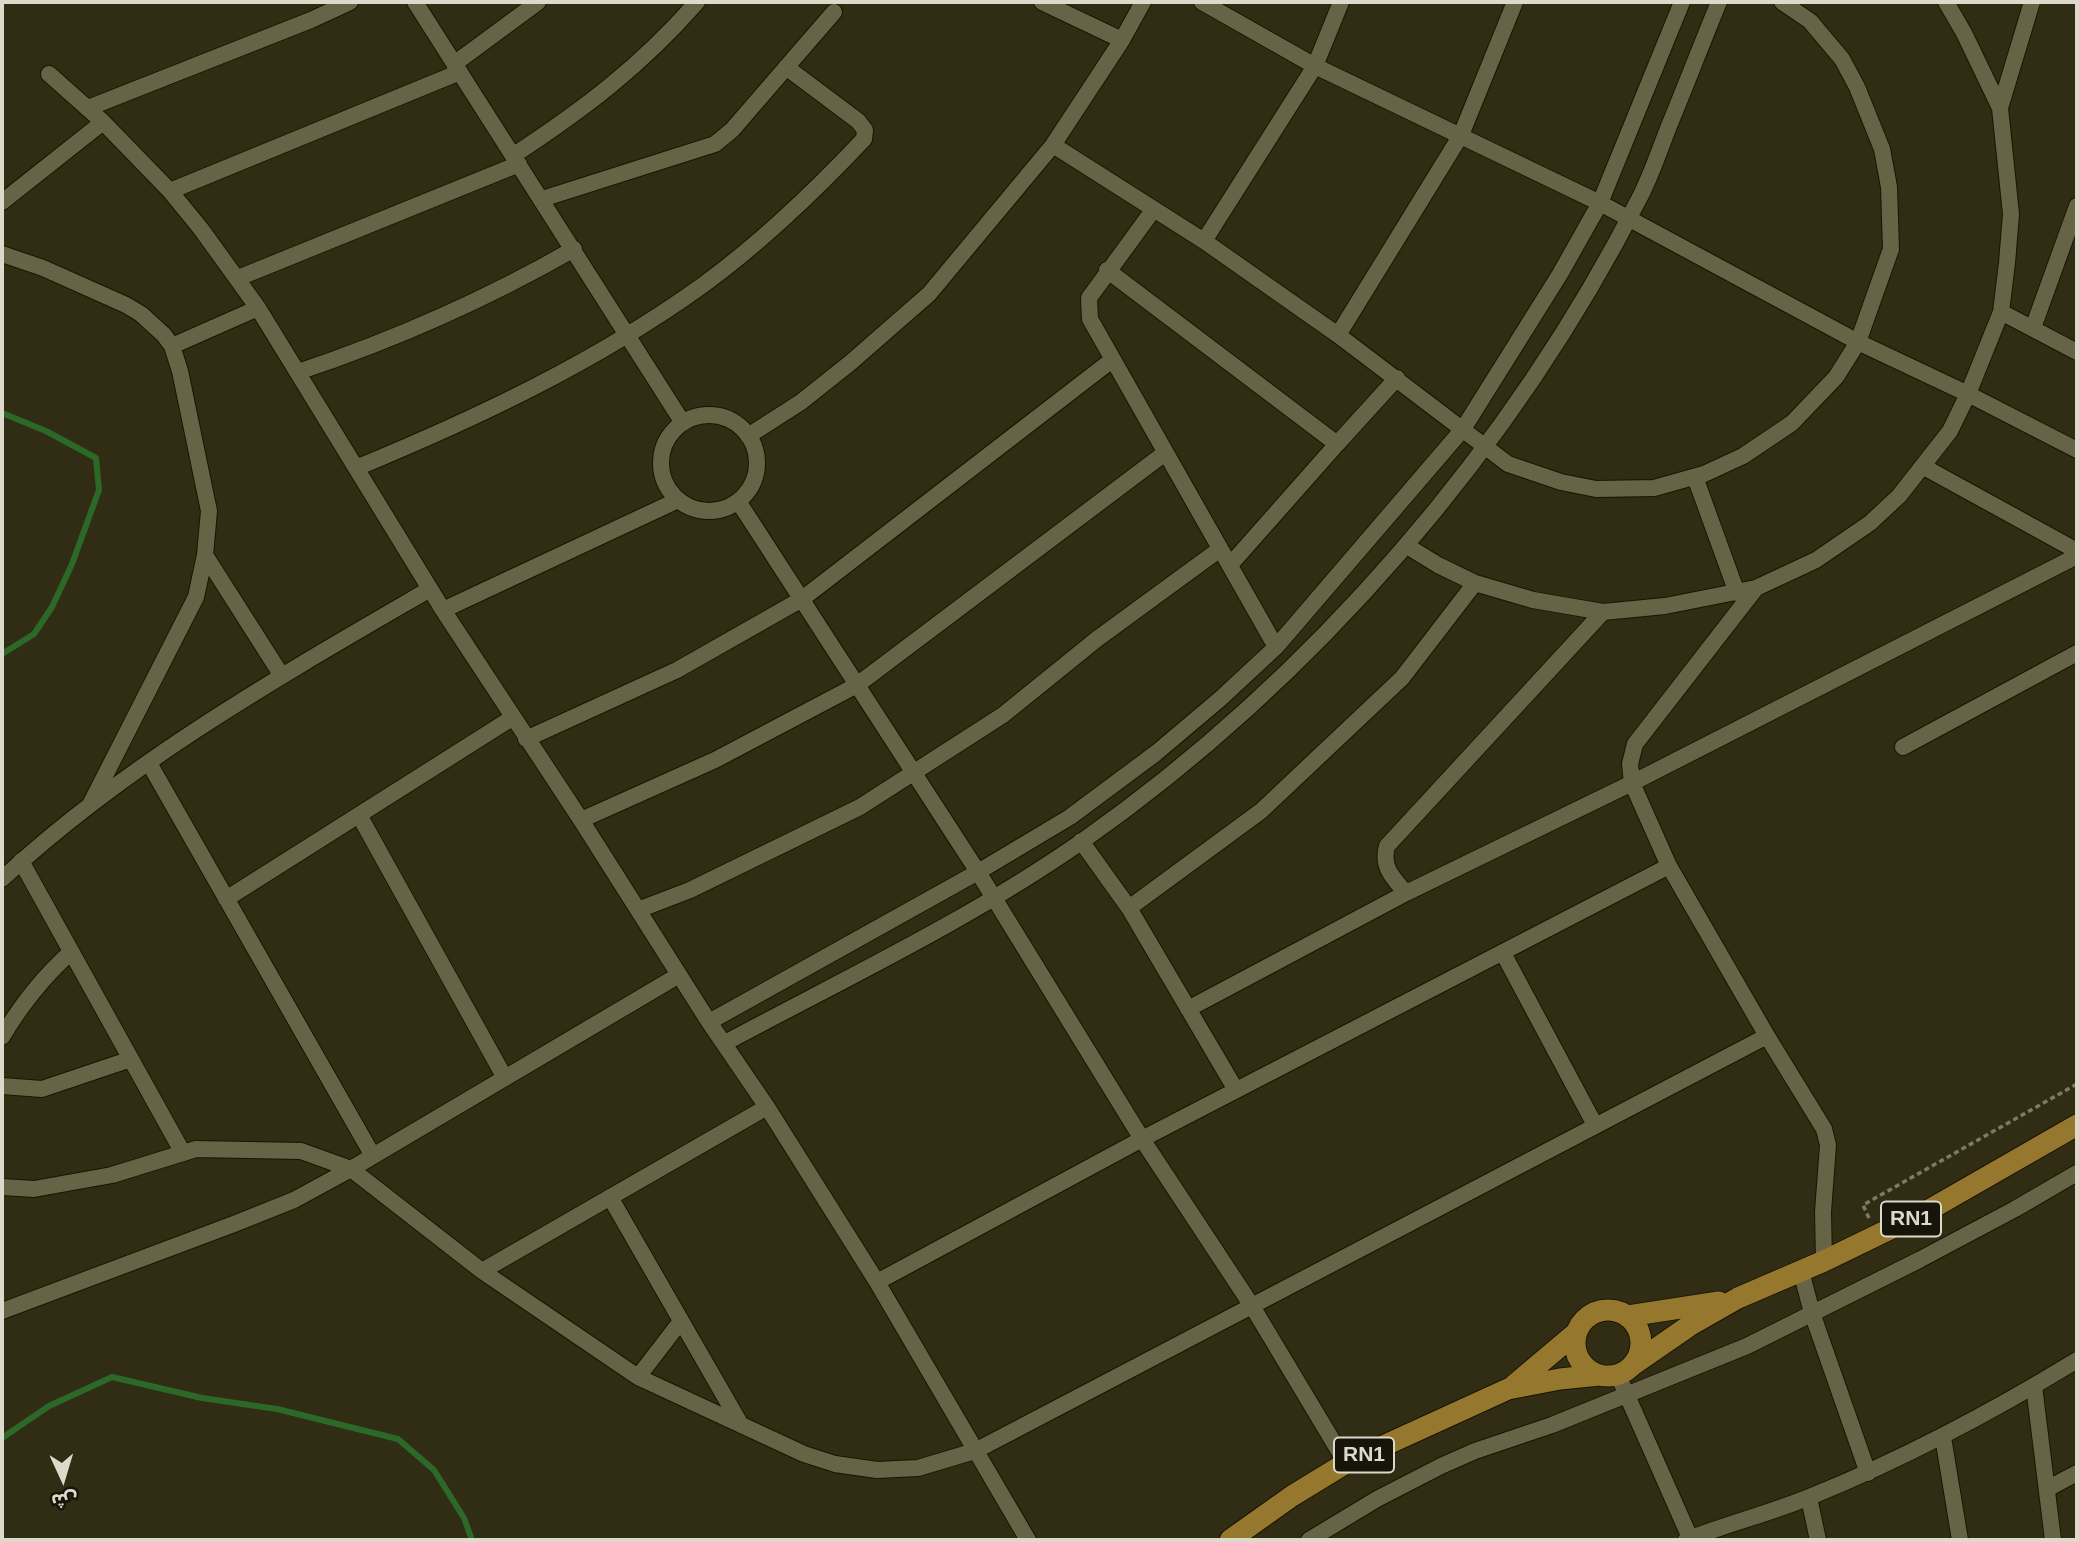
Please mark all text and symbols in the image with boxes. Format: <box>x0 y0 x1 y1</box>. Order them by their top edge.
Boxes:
road number: RN1 <box>1881 1202 1941 1236</box>
road number: RN1 <box>1334 1438 1394 1472</box>
north arrow <box>28 1444 98 1514</box>
text: ش <box>51 1489 78 1512</box>

